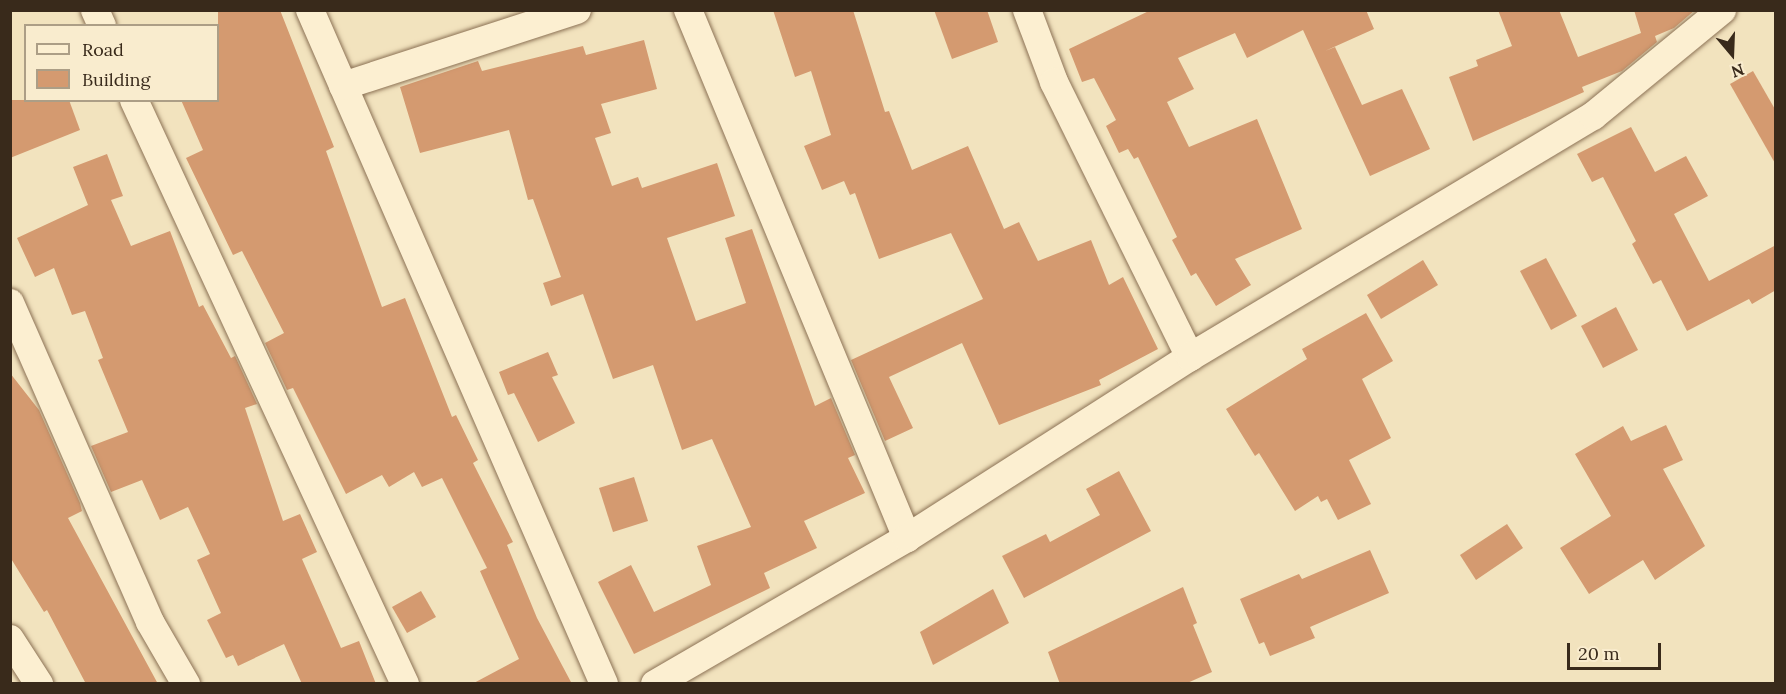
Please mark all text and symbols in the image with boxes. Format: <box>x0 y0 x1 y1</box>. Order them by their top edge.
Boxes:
legend <box>24 24 219 102</box>
north arrow <box>1702 24 1762 84</box>
text: Road <box>82 38 124 61</box>
text: N <box>1729 60 1747 82</box>
text: Building <box>82 68 150 91</box>
scale bar <box>1570 631 1664 669</box>
text: 20 m <box>1578 642 1620 665</box>

